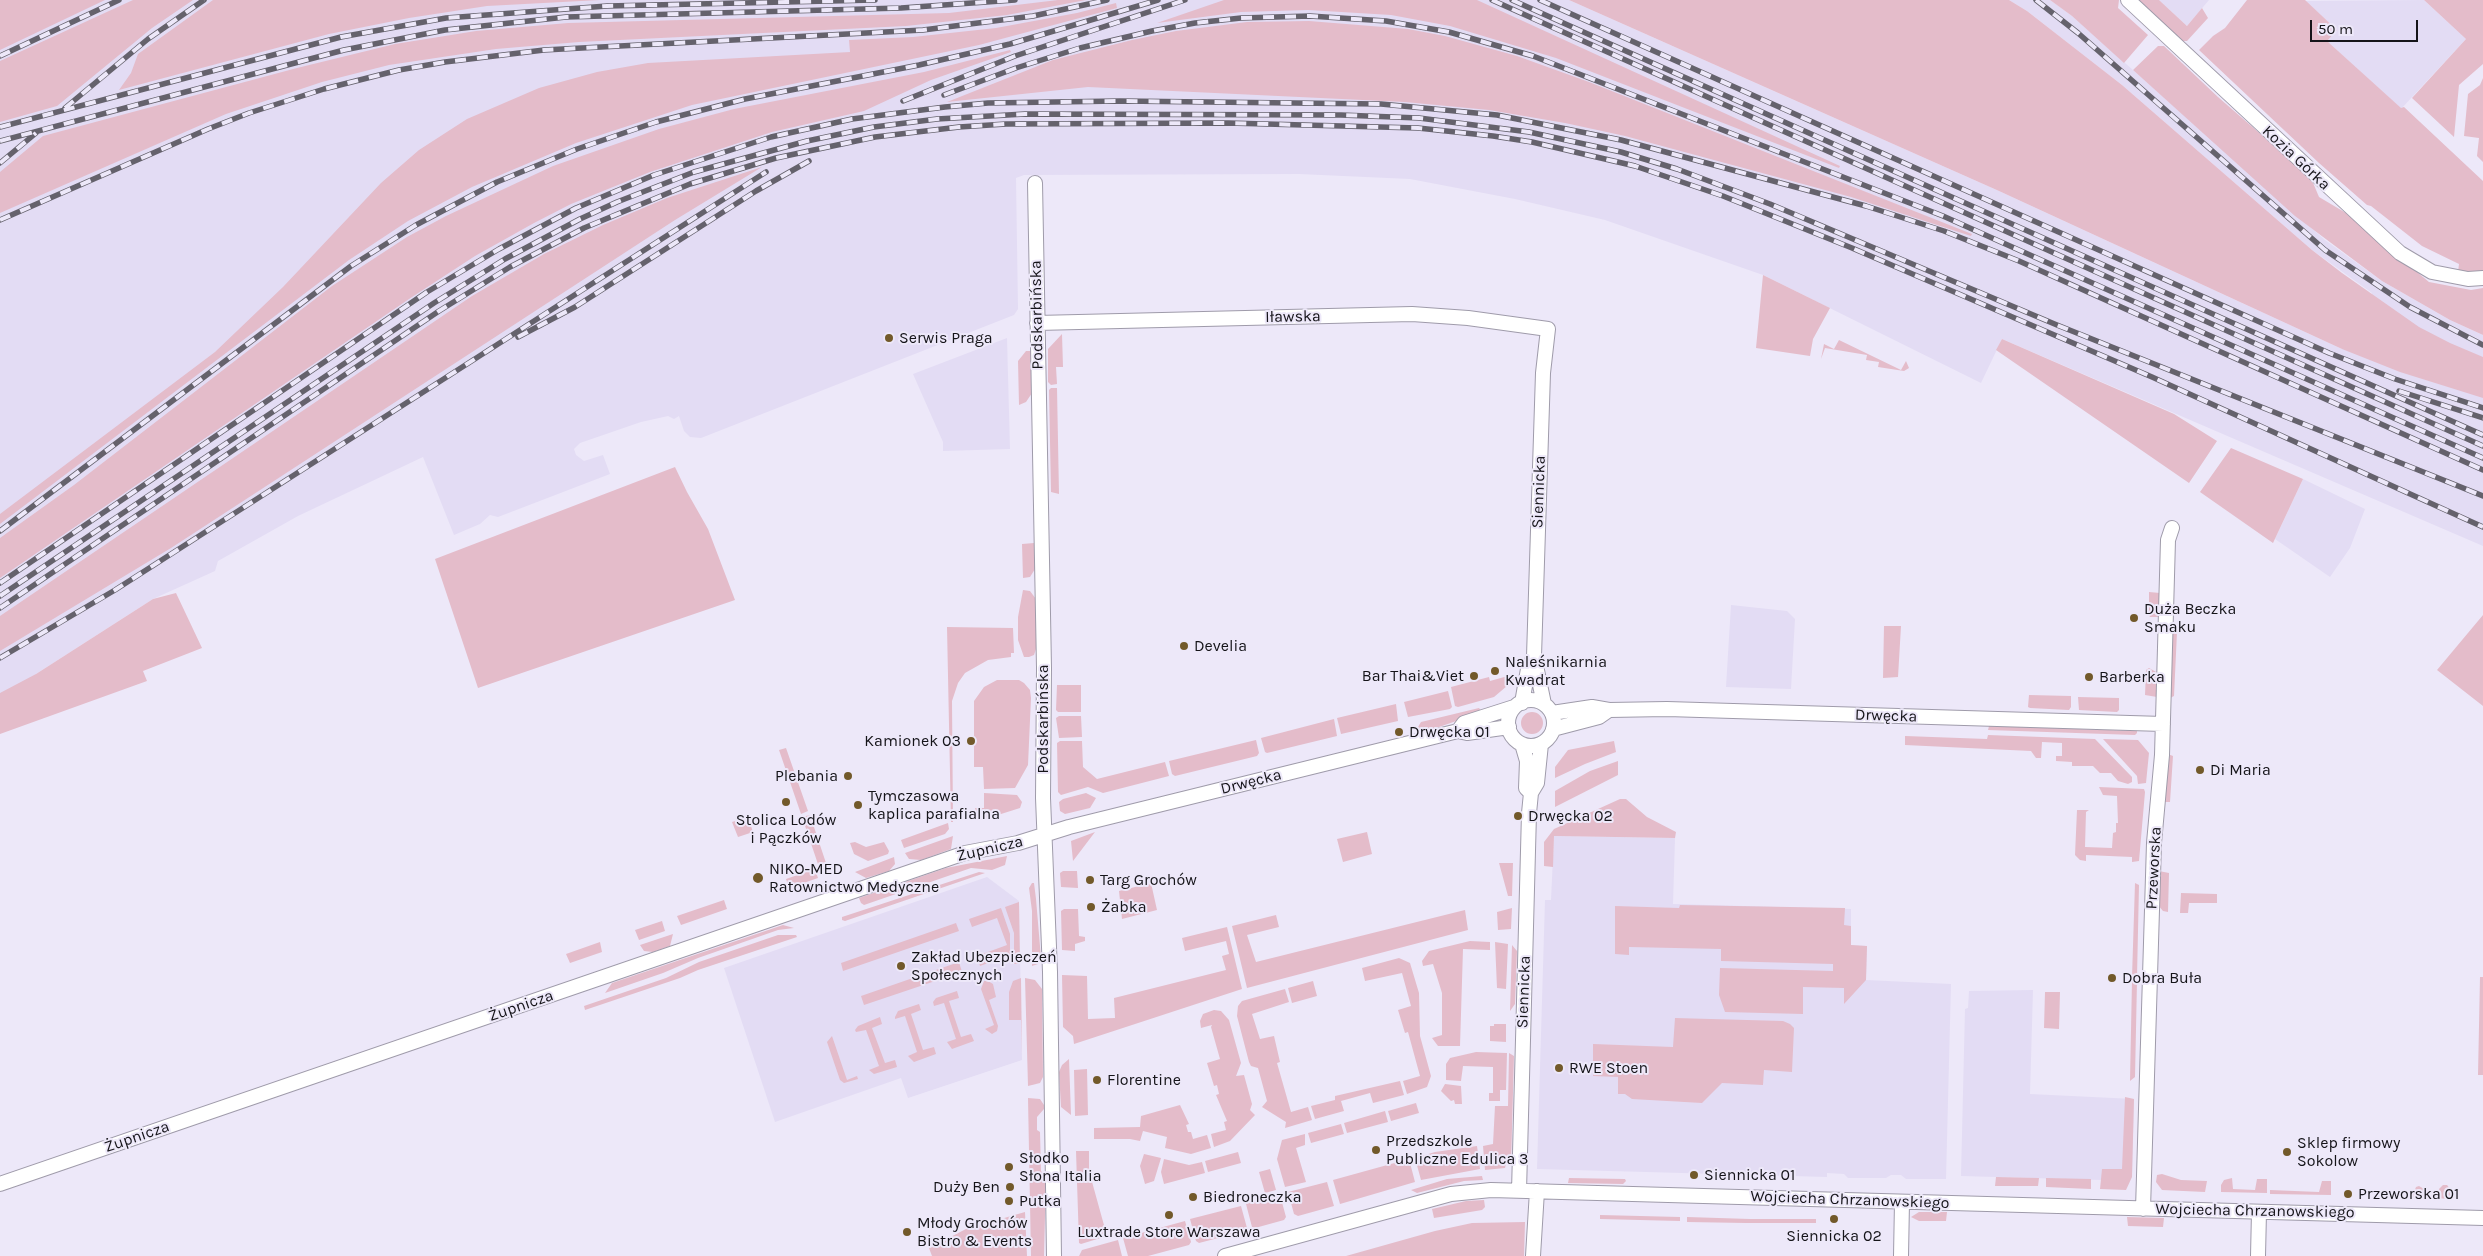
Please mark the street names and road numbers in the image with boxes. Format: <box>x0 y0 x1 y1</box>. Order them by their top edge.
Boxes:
street label: Kozia Górka <box>2258 122 2334 194</box>
street label: Podskarbińska <box>1026 260 1048 370</box>
street label: Iławska <box>1265 307 1321 327</box>
street label: Siennicka <box>1528 455 1550 529</box>
street label: Podskarbińska <box>1033 664 1053 774</box>
street label: Drwęcka <box>1855 705 1917 727</box>
street label: Drwęcka <box>1218 765 1284 799</box>
street label: Przeworska <box>2142 826 2166 910</box>
street label: Żupnicza <box>955 832 1025 866</box>
street label: Siennicka <box>1513 955 1535 1029</box>
street label: Żupnicza <box>486 986 556 1026</box>
street label: Żupnicza <box>102 1117 172 1157</box>
street label: Wojciecha Chrzanowskiego <box>1750 1187 1950 1213</box>
street label: Wojciecha Chrzanowskiego <box>2155 1200 2355 1222</box>

